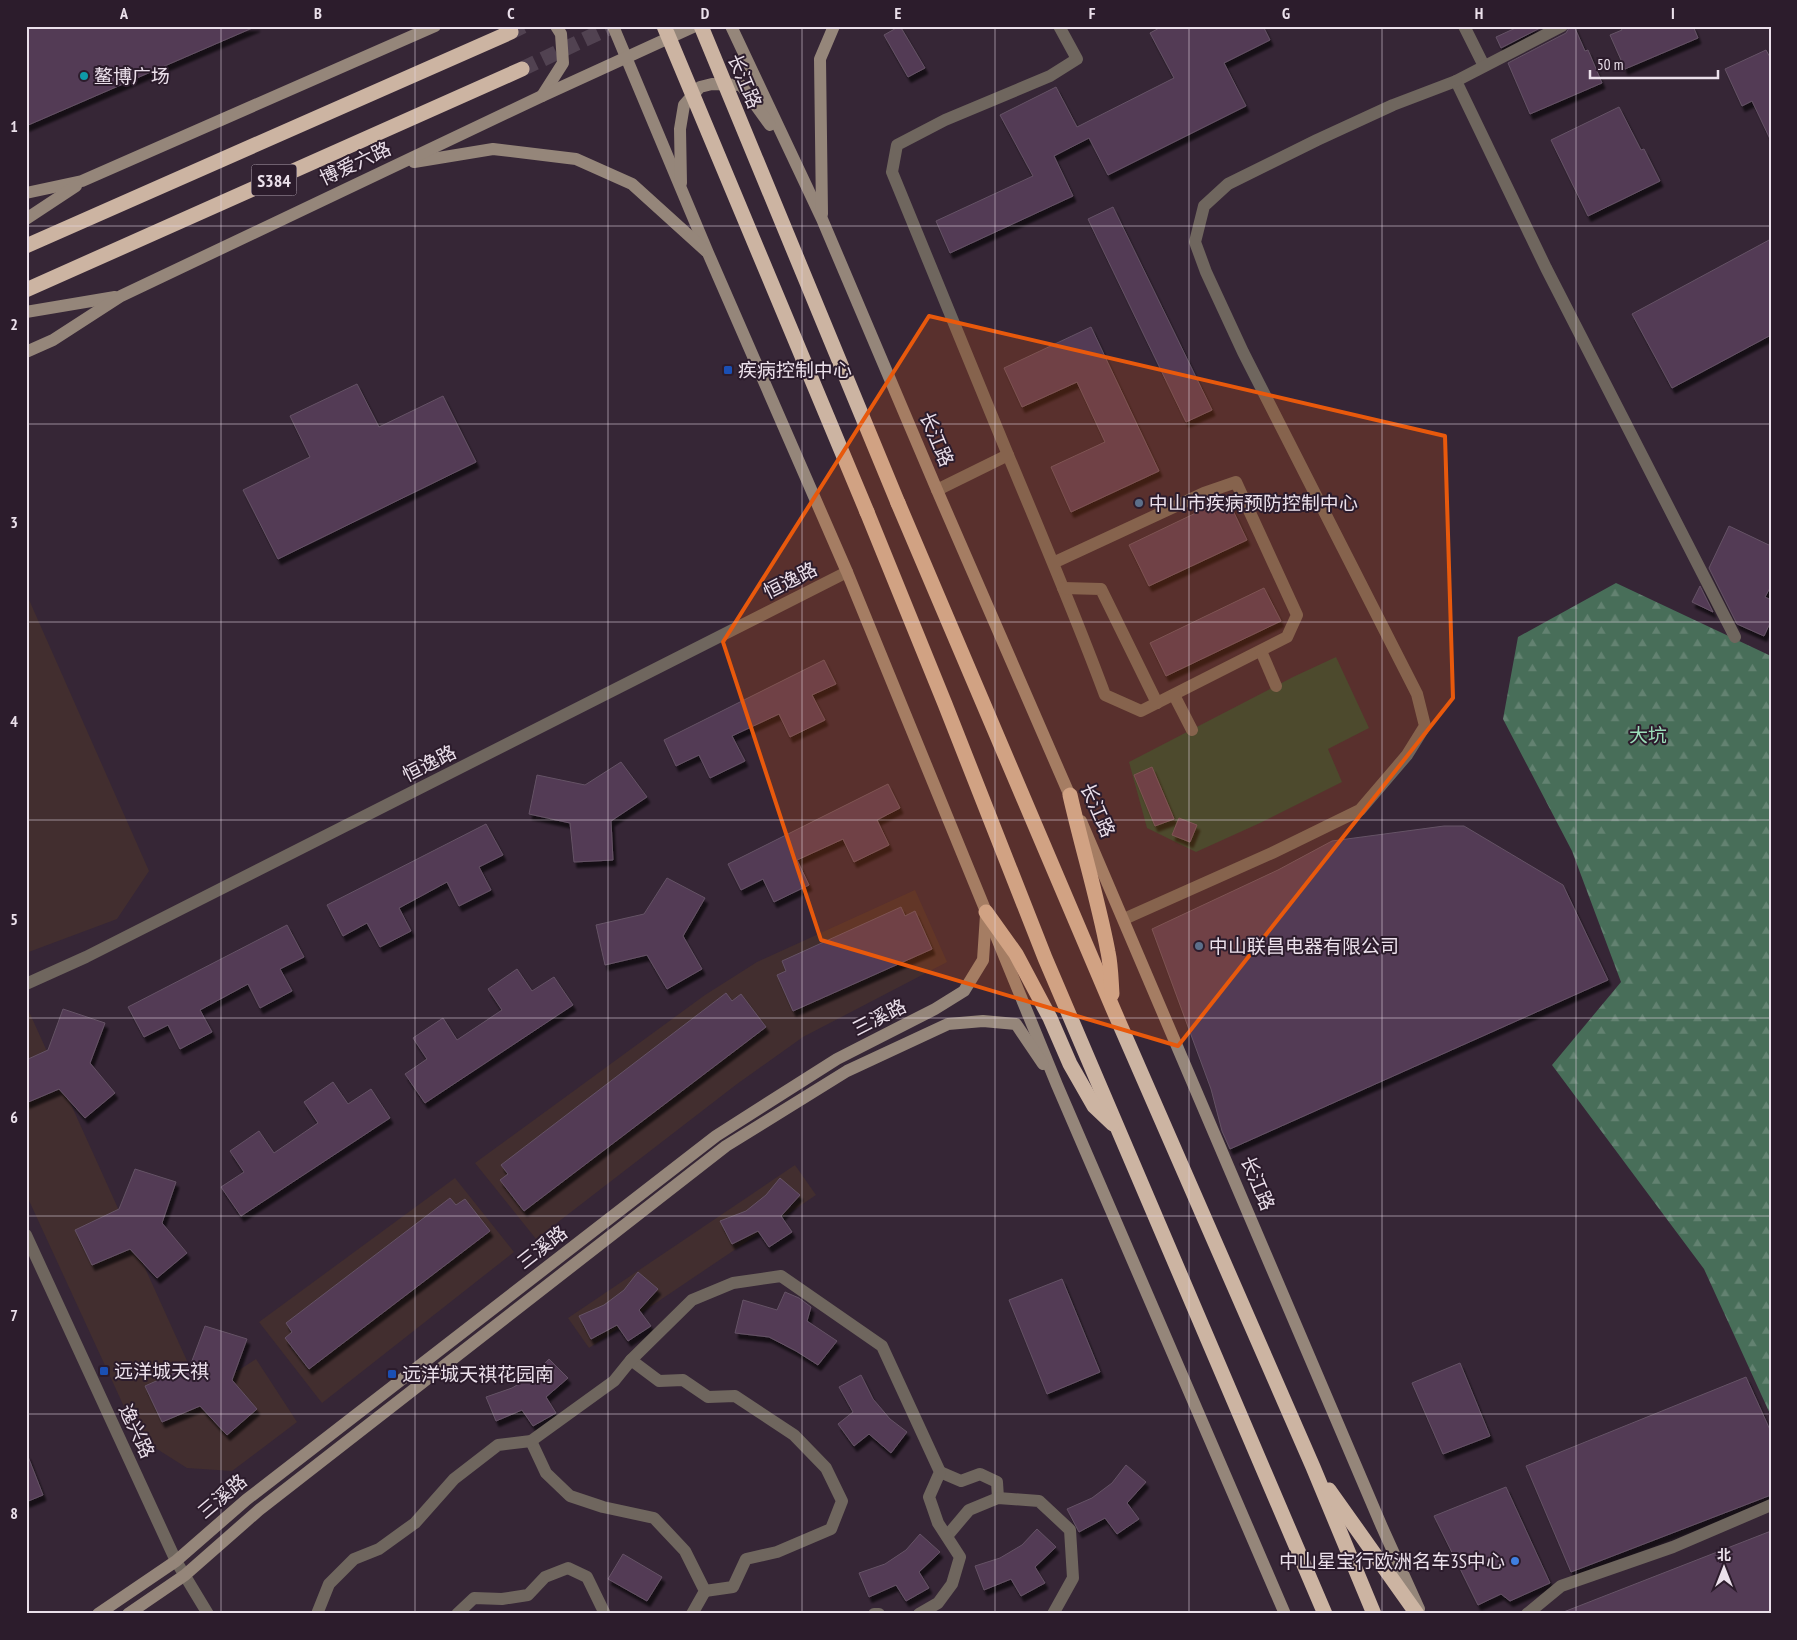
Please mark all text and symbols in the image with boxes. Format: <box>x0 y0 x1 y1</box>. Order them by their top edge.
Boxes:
text: A <box>119 3 129 23</box>
text: B <box>314 3 322 23</box>
text: C <box>507 3 515 23</box>
text: D <box>701 3 710 23</box>
text: E <box>895 3 902 23</box>
text: F <box>1089 3 1096 23</box>
text: G <box>1282 3 1290 23</box>
text: H <box>1475 3 1483 23</box>
text: I <box>1671 3 1675 23</box>
scale bar <box>1590 48 1717 80</box>
street label: 长江路 <box>723 50 767 112</box>
text: 50 m <box>1597 55 1623 74</box>
place label: 鳌博广场 <box>94 64 170 88</box>
marker: 鳌博广场 <box>78 70 90 82</box>
text: 1 <box>10 116 18 136</box>
street label: 博爱六路 <box>315 136 395 190</box>
road number: S384 <box>252 164 296 196</box>
text: 2 <box>10 314 18 334</box>
place label: 疾病控制中心 <box>738 358 852 382</box>
marker: 疾病控制中心 <box>722 364 734 376</box>
street label: 长江路 <box>915 408 959 470</box>
place label: 中山市疾病预防控制中心 <box>1149 491 1358 515</box>
marker: 中山市疾病预防控制中心 <box>1133 497 1145 509</box>
text: 3 <box>10 512 18 532</box>
street label: 恒逸路 <box>759 556 821 604</box>
text: 4 <box>10 711 18 731</box>
park label: 大坑 <box>1629 723 1667 747</box>
street label: 恒逸路 <box>398 739 460 787</box>
street label: 长江路 <box>1075 779 1121 841</box>
text: 5 <box>10 909 18 929</box>
place label: 中山联昌电器有限公司 <box>1209 934 1399 958</box>
marker: 中山联昌电器有限公司 <box>1193 940 1205 952</box>
street label: 三溪路 <box>848 993 910 1041</box>
text: 6 <box>10 1107 18 1127</box>
street label: 长江路 <box>1236 1152 1280 1214</box>
street label: 三溪路 <box>512 1220 572 1274</box>
text: 7 <box>10 1305 18 1325</box>
place label: 远洋城天祺 <box>114 1359 209 1383</box>
place label: 远洋城天祺花园南 <box>402 1362 554 1386</box>
marker: 远洋城天祺 <box>98 1365 110 1377</box>
marker: 远洋城天祺花园南 <box>386 1368 398 1380</box>
street label: 逸兴路 <box>114 1400 160 1462</box>
street label: 三溪路 <box>192 1468 252 1524</box>
text: 8 <box>10 1503 18 1523</box>
north arrow <box>1700 1542 1750 1592</box>
text: 北 <box>1717 1546 1731 1564</box>
place label: 中山星宝行欧洲名车3S中心 <box>1279 1549 1505 1573</box>
marker: 中山星宝行欧洲名车3S中心 <box>1509 1555 1521 1567</box>

